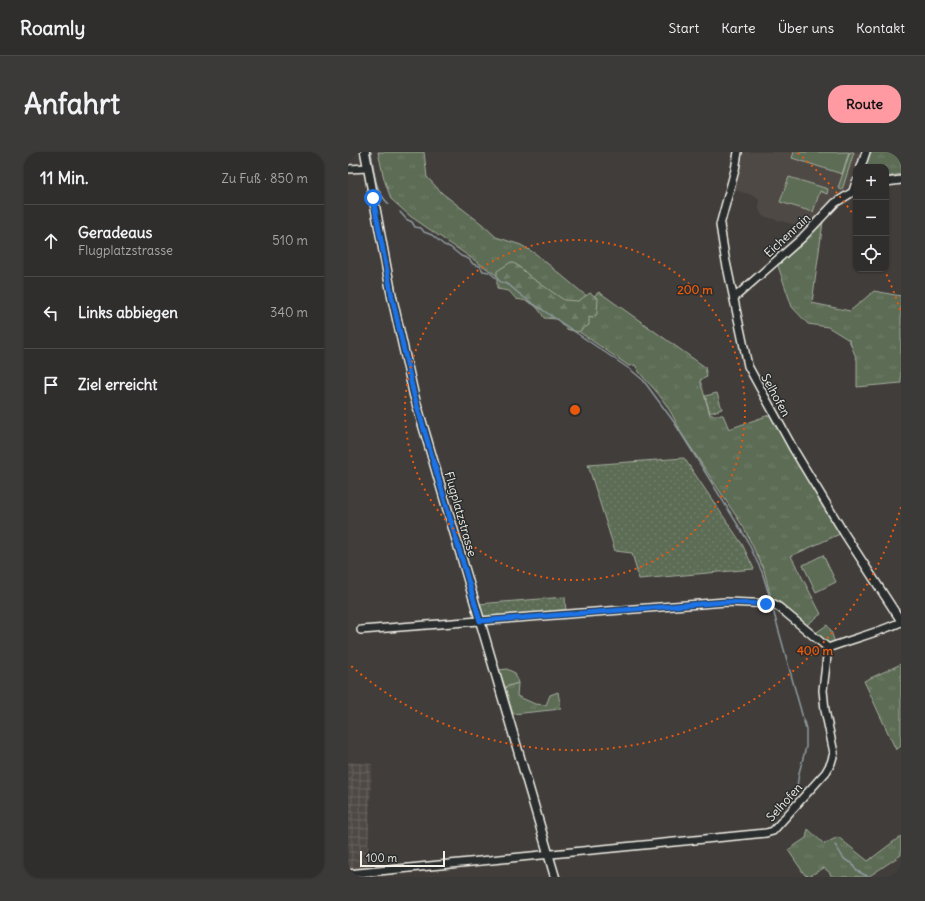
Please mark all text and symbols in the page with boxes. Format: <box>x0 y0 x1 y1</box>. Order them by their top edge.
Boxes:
text: Roamly <box>20 16 85 40</box>
text: Start <box>669 19 699 37</box>
text: Karte <box>721 19 756 37</box>
text: Über uns <box>778 19 834 37</box>
text: Kontakt <box>856 19 905 37</box>
button: Route <box>828 85 901 123</box>
text: Anfahrt <box>24 86 120 122</box>
map controls <box>853 164 889 272</box>
button: + <box>853 164 889 200</box>
text: 11 Min. <box>40 167 88 189</box>
text: Zu Fuß · 850 m <box>222 170 308 187</box>
route start <box>364 189 382 207</box>
button: − <box>853 200 889 236</box>
street label: Eichenrain <box>761 210 813 260</box>
text: Geradeaus <box>78 223 152 242</box>
icon: ahead <box>40 230 62 252</box>
text: 510 m <box>272 232 308 249</box>
button: locate <box>853 236 889 272</box>
text: Flugplatzstrasse <box>78 242 173 259</box>
text: 200 m <box>677 282 713 297</box>
icon: left <box>40 302 62 324</box>
text: Links abbiegen <box>78 303 178 322</box>
text: 340 m <box>270 304 308 321</box>
street label: Selhofen <box>758 371 794 419</box>
icon: arrive <box>40 374 62 396</box>
text: Ziel erreicht <box>78 375 157 394</box>
centre of rings <box>568 403 582 417</box>
street label: Flugplatzstrasse <box>442 470 480 558</box>
route end <box>757 595 775 613</box>
text: 400 m <box>797 643 834 658</box>
street label: Selhofen <box>763 780 805 824</box>
scale bar <box>360 849 445 868</box>
text: 100 m <box>366 851 397 865</box>

